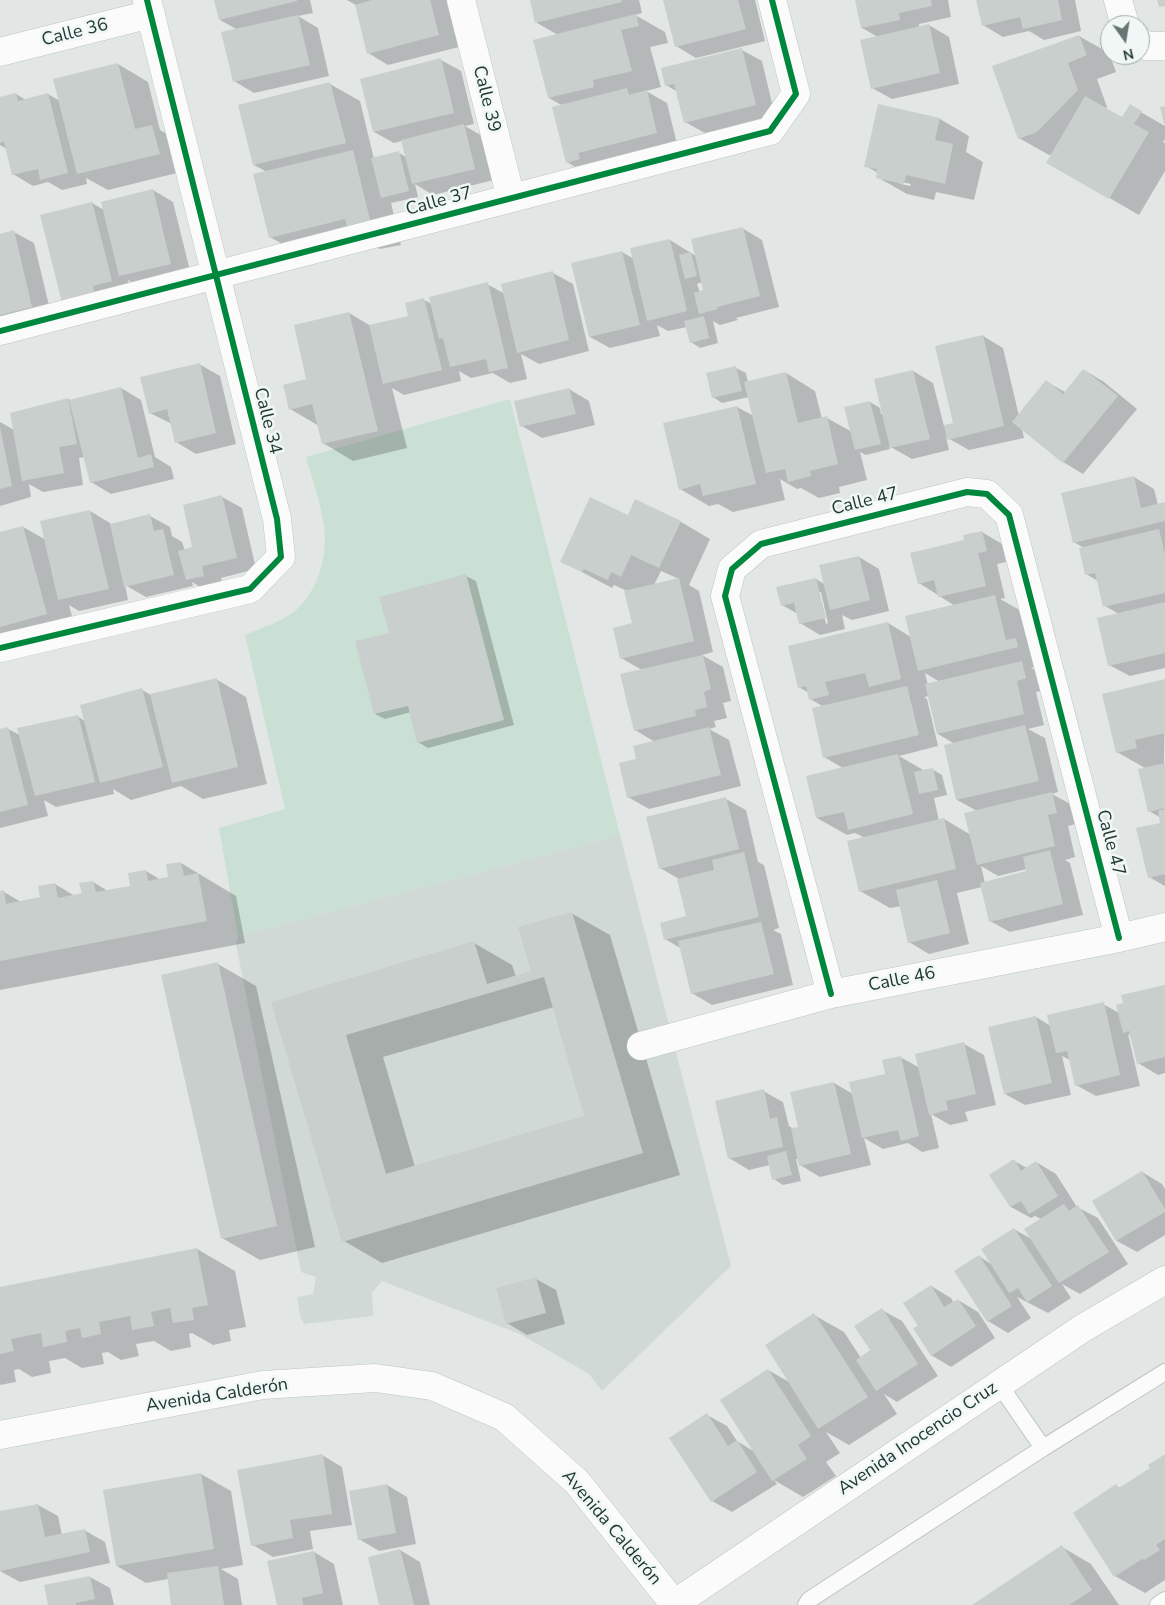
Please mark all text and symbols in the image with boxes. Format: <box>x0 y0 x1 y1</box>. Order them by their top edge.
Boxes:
street label: Calle 36 <box>40 14 110 52</box>
north arrow <box>1100 15 1150 65</box>
text: N <box>1121 44 1136 65</box>
street label: Calle 39 <box>467 64 505 134</box>
street label: Calle 37 <box>403 183 475 221</box>
street label: Calle 34 <box>248 386 286 456</box>
street label: Calle 47 <box>830 483 900 521</box>
street label: Calle 47 <box>1091 807 1129 879</box>
street label: Calle 46 <box>867 963 937 997</box>
street label: Avenida Calderón <box>144 1374 290 1418</box>
street label: Avenida Inocencio Cruz <box>834 1378 1002 1500</box>
street label: Avenida Calderón <box>557 1466 665 1590</box>

